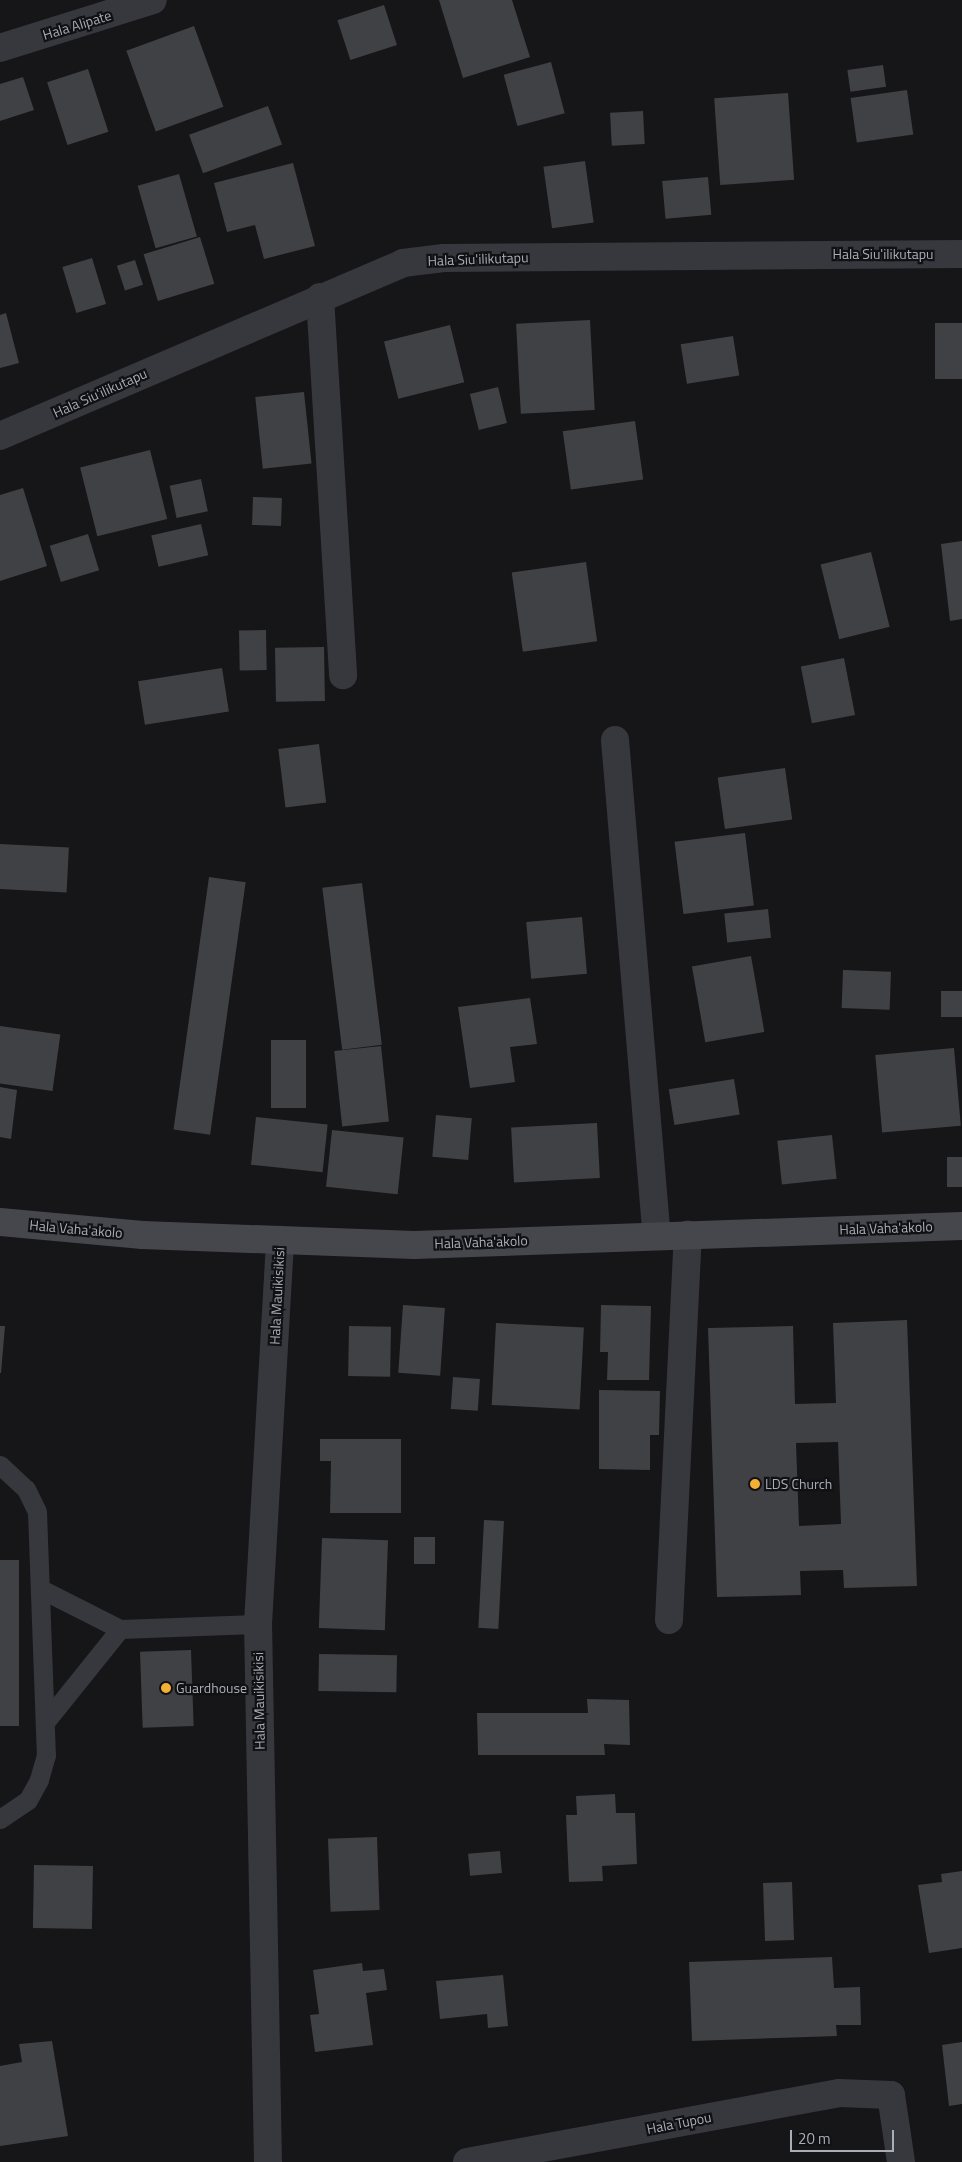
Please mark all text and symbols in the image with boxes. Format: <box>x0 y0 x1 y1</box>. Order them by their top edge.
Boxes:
street label: Hala Alipate <box>41 7 113 43</box>
street label: Hala Siu'ilikutapu <box>832 246 934 262</box>
street label: Hala Siu'ilikutapu <box>427 249 529 269</box>
street label: Hala Siu'ilikutapu <box>50 365 150 421</box>
street label: Hala Vaha'akolo <box>29 1217 123 1241</box>
street label: Hala Vaha'akolo <box>839 1218 933 1238</box>
street label: Hala Vaha'akolo <box>434 1232 528 1252</box>
street label: Hala Mauikisikisi <box>266 1247 288 1345</box>
place label: LDS Church <box>765 1476 832 1492</box>
marker: LDS Church <box>749 1478 761 1490</box>
street label: Hala Mauikisikisi <box>250 1652 268 1750</box>
place label: Guardhouse <box>176 1680 247 1696</box>
marker: Guardhouse <box>160 1682 172 1694</box>
street label: Hala Tupou <box>645 2108 713 2138</box>
scale bar <box>792 2120 896 2152</box>
text: 20 m <box>798 2127 831 2150</box>

